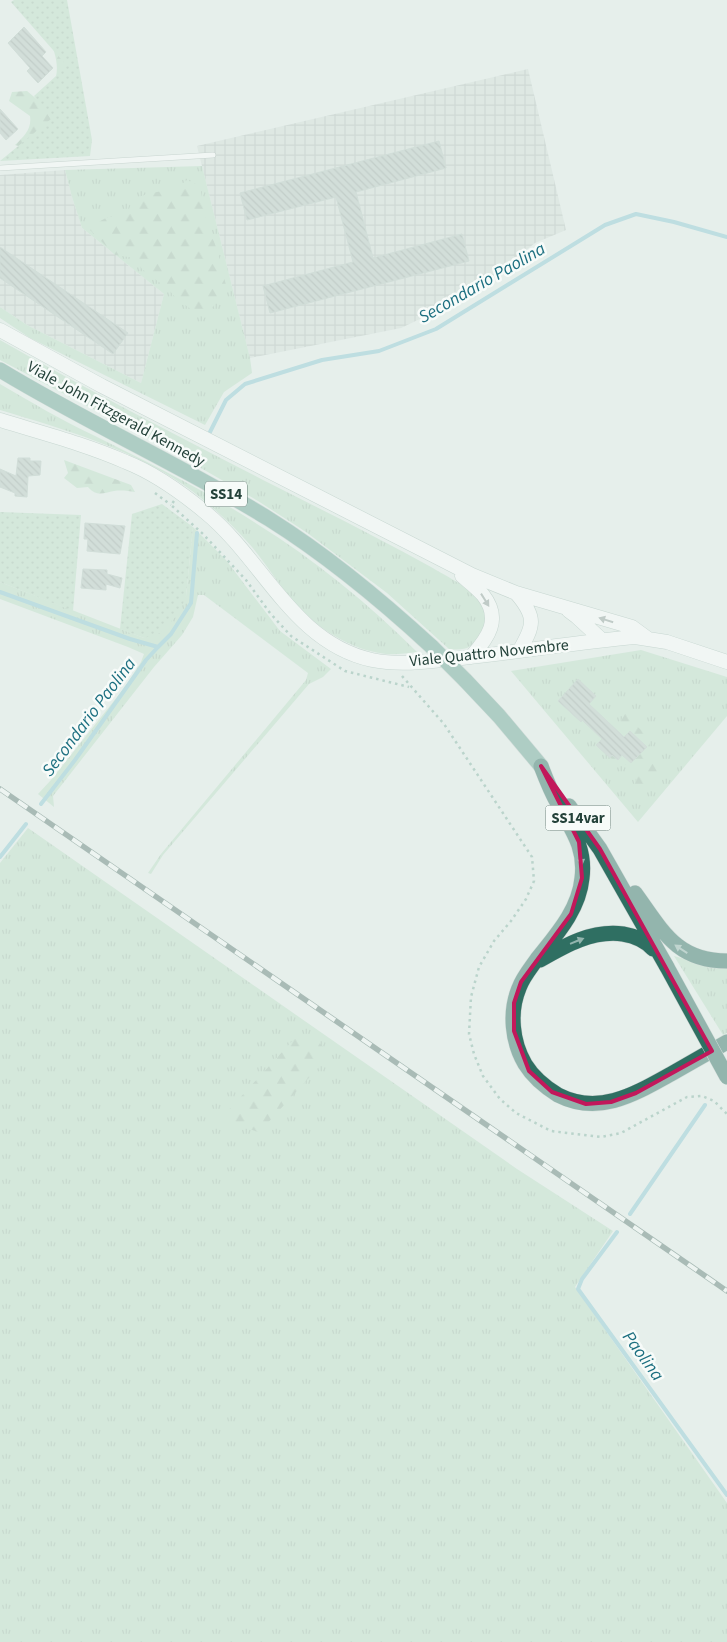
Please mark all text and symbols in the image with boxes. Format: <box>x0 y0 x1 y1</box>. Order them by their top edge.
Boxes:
water label: Secondario Paolina <box>414 236 550 330</box>
street label: Viale John Fitzgerald Kennedy <box>23 356 209 472</box>
road number: SS14 <box>205 482 247 506</box>
one-way arrow <box>480 593 490 607</box>
one-way arrow <box>598 615 613 623</box>
street label: Viale Quattro Novembre <box>408 634 570 672</box>
water label: Secondario Paolina <box>36 652 142 782</box>
road number: SS14var <box>546 806 610 830</box>
one-way arrow <box>577 850 585 866</box>
one-way arrow <box>570 937 585 945</box>
one-way arrow <box>674 944 687 953</box>
water label: Paolina <box>616 1326 670 1386</box>

